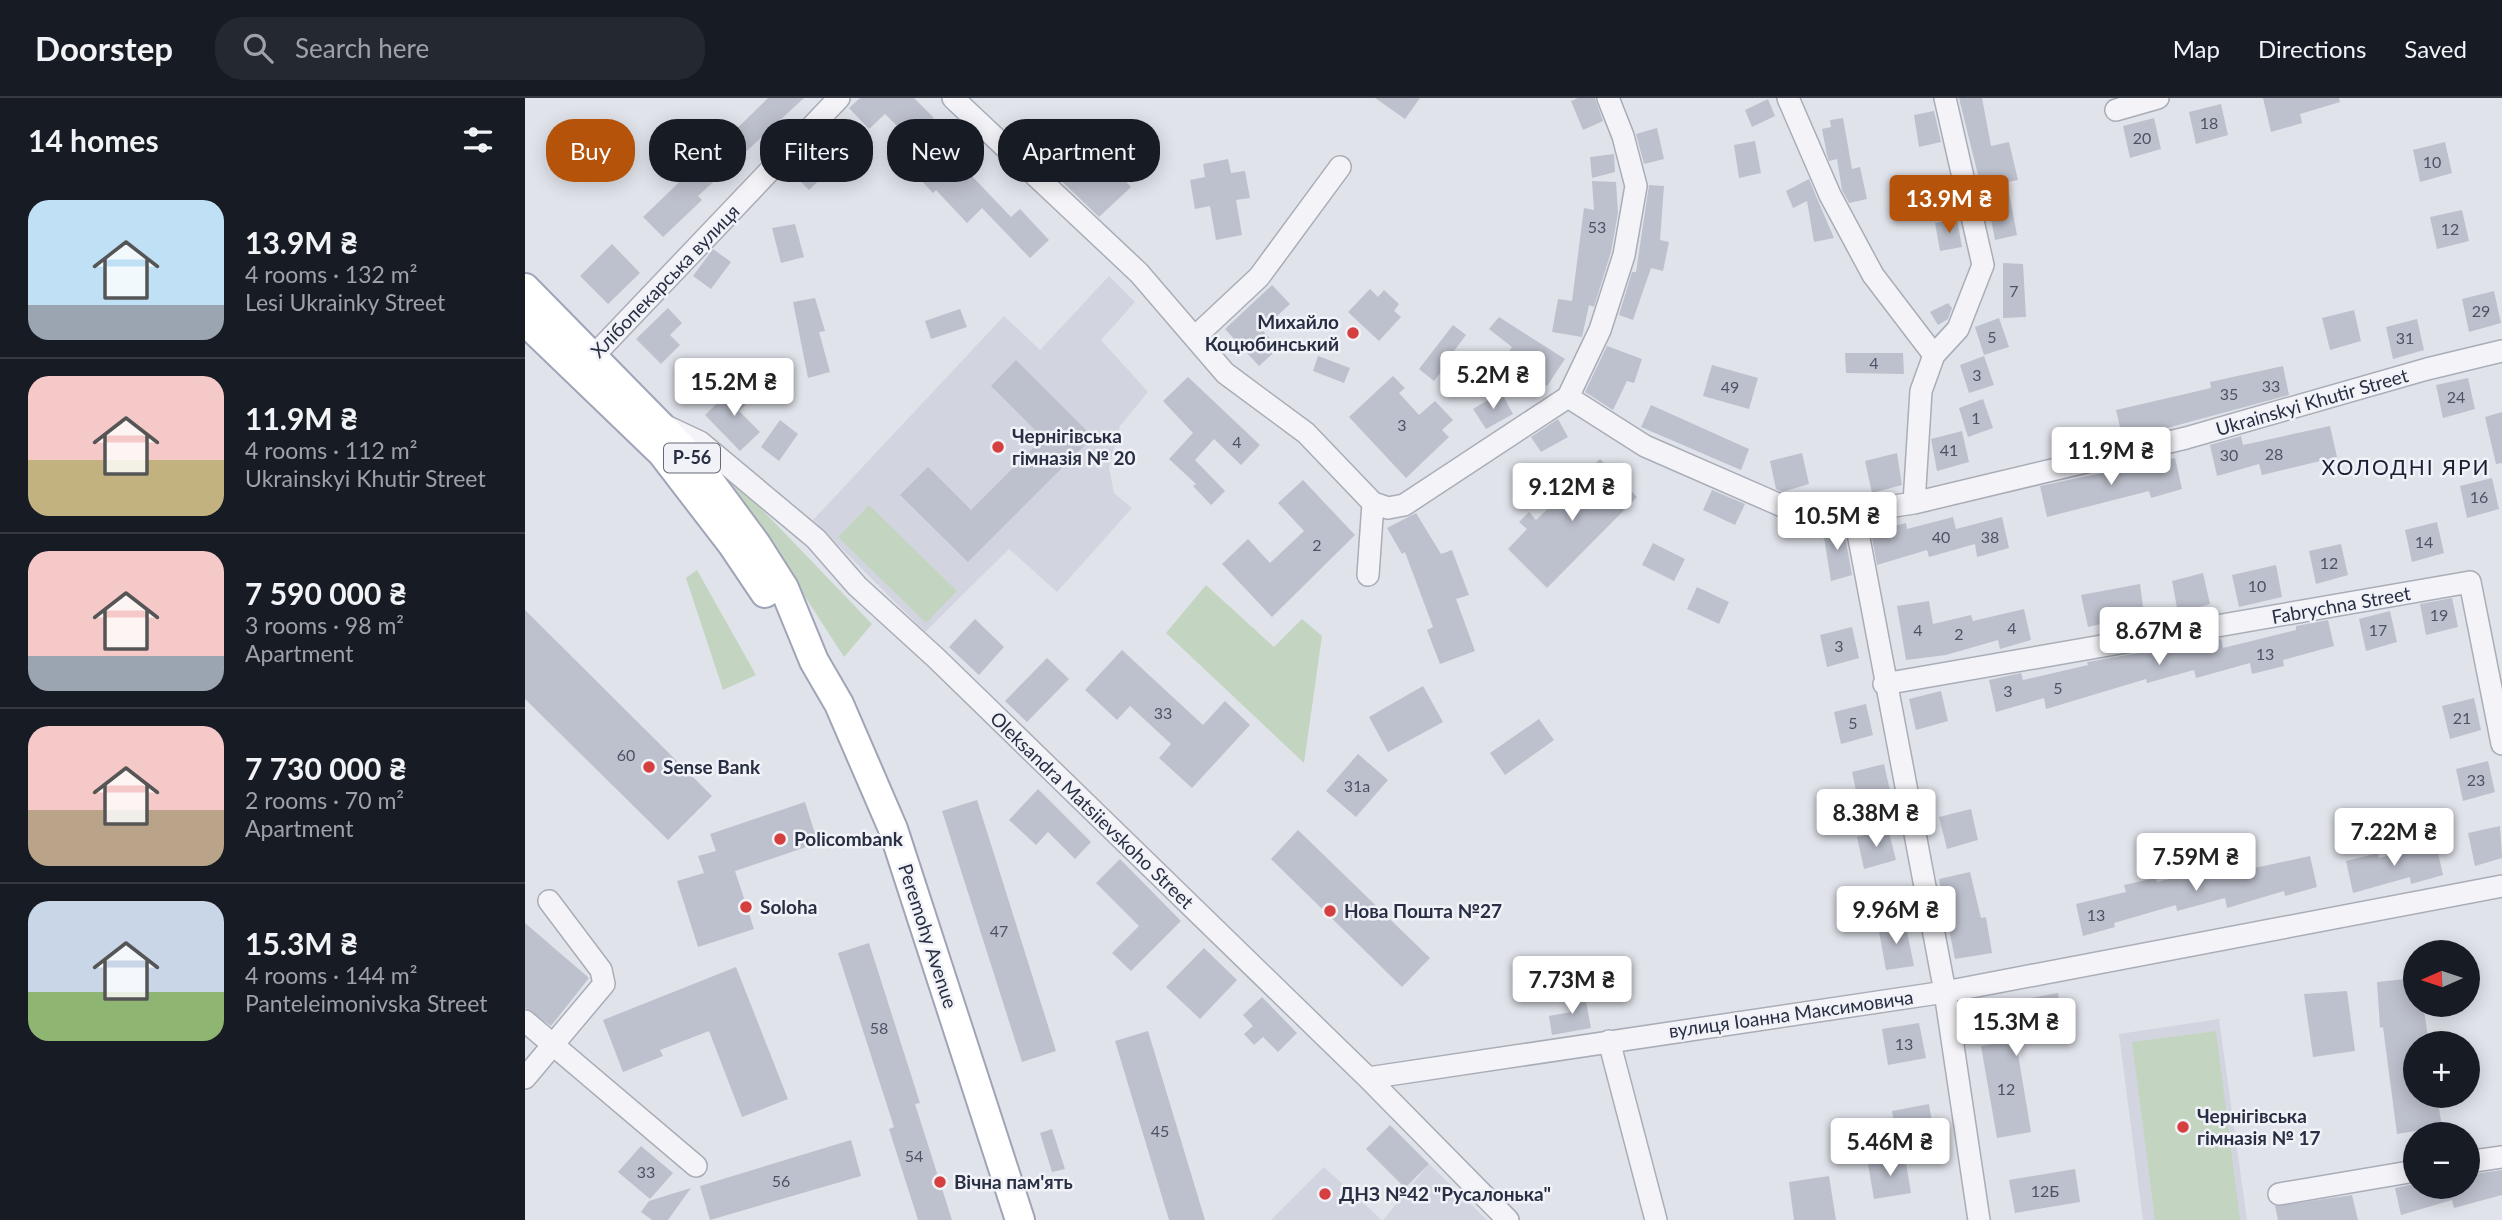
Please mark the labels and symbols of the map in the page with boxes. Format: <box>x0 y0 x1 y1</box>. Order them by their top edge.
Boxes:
house number: 18 <box>2200 113 2218 132</box>
house number: 20 <box>2133 128 2151 147</box>
house number: 10 <box>2423 152 2441 171</box>
pin: 13.9M ₴ <box>1884 176 2014 235</box>
street label: Хлібопекарська вулиця <box>586 199 744 362</box>
house number: 53 <box>1588 217 1606 236</box>
house number: 12 <box>2441 219 2459 238</box>
house number: 7 <box>2009 281 2019 300</box>
house number: 29 <box>2472 301 2490 320</box>
place label: Михайло Коцюбинський <box>1205 310 1339 355</box>
marker: Михайло Коцюбинський <box>1345 325 1361 341</box>
house number: 5 <box>1987 327 1997 346</box>
house number: 31 <box>2396 328 2414 347</box>
pin: 5.2M ₴ <box>1436 352 1550 411</box>
house number: 4 <box>1869 353 1879 372</box>
pin: 15.2M ₴ <box>669 358 799 418</box>
street label: Ukrainskyi Khutir Street <box>2213 363 2411 440</box>
house number: 3 <box>1972 365 1982 384</box>
house number: 33 <box>2262 376 2280 395</box>
house number: 49 <box>1721 377 1739 396</box>
house number: 35 <box>2220 384 2238 403</box>
house number: 24 <box>2447 387 2465 406</box>
house number: 1 <box>1971 408 1981 427</box>
house number: 3 <box>1397 415 1407 434</box>
place label: Чернігівська гімназія № 20 <box>1012 424 1136 469</box>
pin: 11.9M ₴ <box>2046 428 2176 487</box>
house number: 4 <box>1232 432 1242 451</box>
marker: Чернігівська гімназія № 20 <box>990 439 1006 455</box>
house number: 41 <box>1940 440 1958 459</box>
road number: Р-56 <box>664 444 720 472</box>
house number: 28 <box>2265 444 2283 463</box>
house number: 30 <box>2220 445 2238 464</box>
district label: ХОЛОДНІ ЯРИ <box>2321 454 2491 479</box>
pin: 9.12M ₴ <box>1507 464 1637 523</box>
house number: 16 <box>2470 487 2488 506</box>
pin: 10.5M ₴ <box>1772 492 1902 552</box>
house number: 40 <box>1932 527 1950 546</box>
house number: 38 <box>1981 527 1999 546</box>
house number: 14 <box>2415 532 2433 551</box>
house number: 2 <box>1312 535 1322 554</box>
house number: 12 <box>2320 553 2338 572</box>
house number: 10 <box>2248 576 2266 595</box>
street label: Fabrychna Street <box>2270 581 2412 628</box>
house number: 19 <box>2430 605 2448 624</box>
pin: 8.67M ₴ <box>2094 608 2224 667</box>
house number: 4 <box>2007 618 2017 637</box>
house number: 4 <box>1913 620 1923 639</box>
house number: 17 <box>2369 620 2387 639</box>
house number: 2 <box>1954 624 1964 643</box>
house number: 3 <box>1834 636 1844 655</box>
house number: 13 <box>2256 644 2274 663</box>
house number: 5 <box>2053 678 2063 697</box>
house number: 3 <box>2003 681 2013 700</box>
house number: 33 <box>1154 703 1172 722</box>
street label: Oleksandra Matsiievskoho Street <box>986 706 1199 913</box>
house number: 21 <box>2453 708 2471 727</box>
house number: 5 <box>1848 713 1858 732</box>
house number: 60 <box>617 745 635 764</box>
place label: Sense Bank <box>663 755 761 778</box>
marker: Sense Bank <box>641 759 657 775</box>
house number: 23 <box>2467 770 2485 789</box>
house number: 31а <box>1344 776 1370 795</box>
pin: 8.38M ₴ <box>1811 790 1941 849</box>
pin: 7.22M ₴ <box>2329 808 2459 868</box>
place label: Policombank <box>794 827 904 850</box>
marker: Policombank <box>772 831 788 847</box>
pin: 7.59M ₴ <box>2131 834 2261 893</box>
street label: Peremohy Avenue <box>894 861 963 1011</box>
pin: 9.96M ₴ <box>1831 886 1961 946</box>
place label: Soloha <box>760 895 817 918</box>
marker: Soloha <box>738 899 754 915</box>
place label: Нова Пошта №27 <box>1344 899 1502 922</box>
marker: Нова Пошта №27 <box>1322 903 1338 919</box>
house number: 13 <box>2087 905 2105 924</box>
house number: 47 <box>990 921 1008 940</box>
north arrow <box>2403 940 2480 1017</box>
pin: 7.73M ₴ <box>1507 956 1637 1016</box>
street label: вулиця Іоанна Максимовича <box>1667 985 1915 1042</box>
pin: 15.3M ₴ <box>1951 998 2081 1058</box>
house number: 58 <box>870 1018 888 1037</box>
house number: 13 <box>1895 1034 1913 1053</box>
house number: 12 <box>1997 1079 2015 1098</box>
place label: Чернігівська гімназія № 17 <box>2197 1104 2321 1149</box>
pin: 5.46M ₴ <box>1825 1118 1955 1178</box>
marker: Чернігівська гімназія № 17 <box>2175 1119 2191 1135</box>
house number: 45 <box>1151 1121 1169 1140</box>
house number: 54 <box>905 1146 923 1165</box>
house number: 33 <box>637 1162 655 1181</box>
place label: Вічна пам'ять <box>954 1170 1073 1193</box>
house number: 56 <box>772 1171 790 1190</box>
marker: Вічна пам'ять <box>932 1174 948 1190</box>
house number: 12Б <box>2031 1181 2059 1200</box>
place label: ДНЗ №42 "Русалонька" <box>1339 1182 1551 1205</box>
marker: ДНЗ №42 "Русалонька" <box>1317 1186 1333 1202</box>

